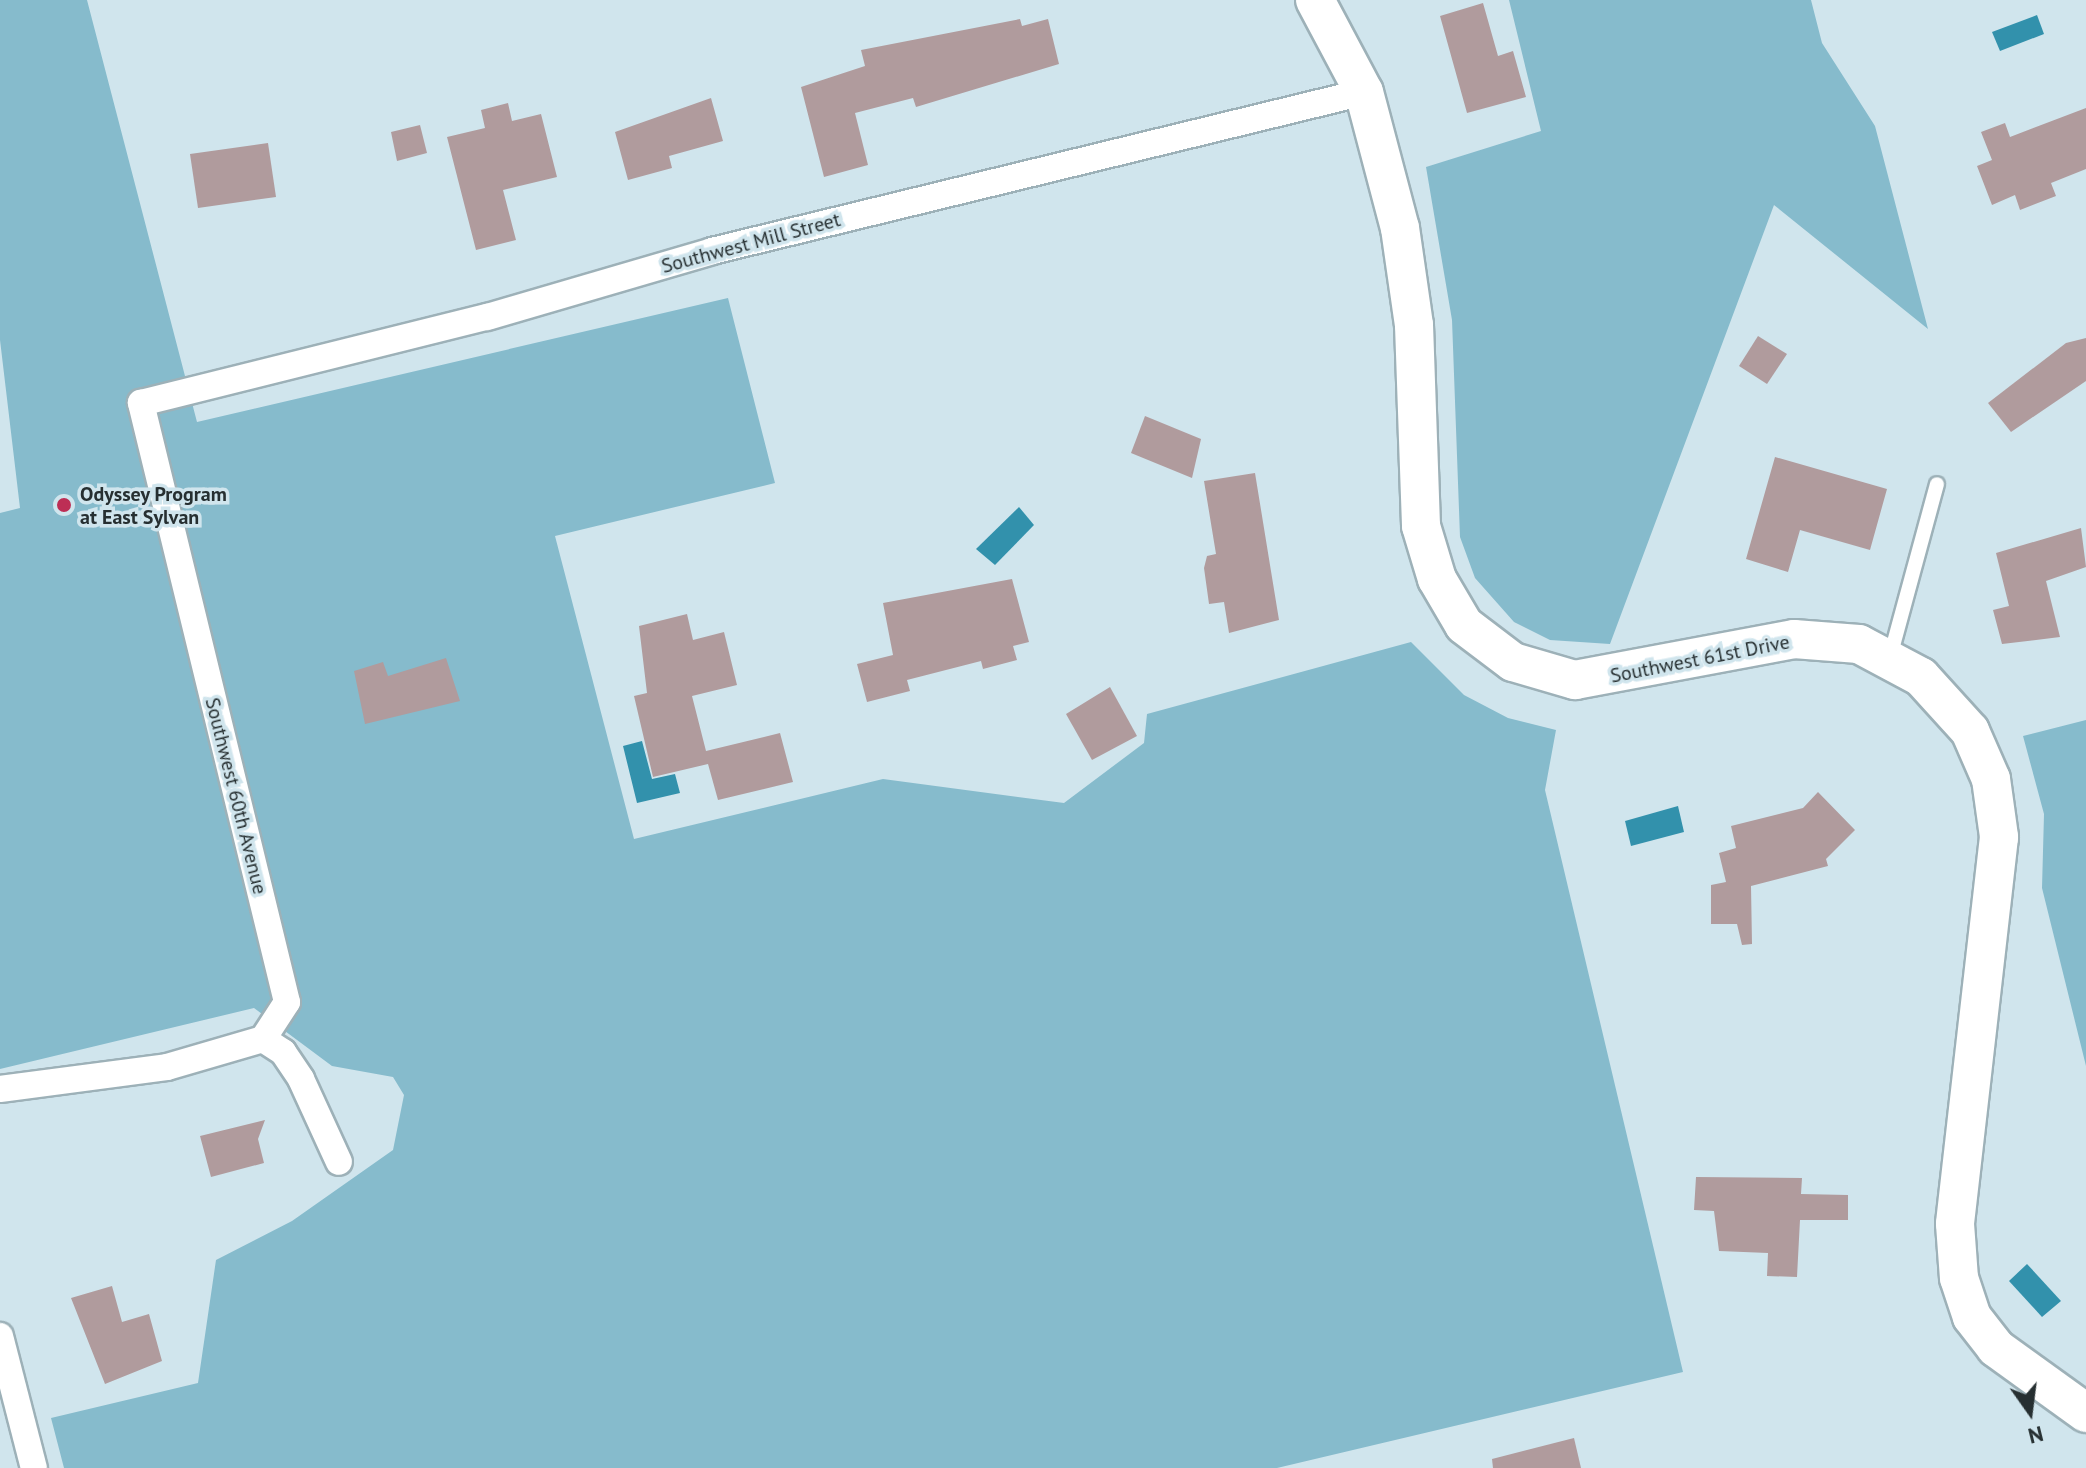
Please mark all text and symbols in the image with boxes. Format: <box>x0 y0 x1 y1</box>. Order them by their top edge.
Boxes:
street label: Southwest Mill Street <box>659 208 843 278</box>
place label: Odyssey Program at East Sylvan <box>80 482 227 529</box>
marker: Odyssey Program at East Sylvan <box>55 496 73 514</box>
street label: Southwest 61st Drive <box>1608 630 1792 688</box>
street label: Southwest 60th Avenue <box>200 695 272 897</box>
north arrow <box>1990 1372 2070 1452</box>
text: N <box>2025 1420 2046 1451</box>

